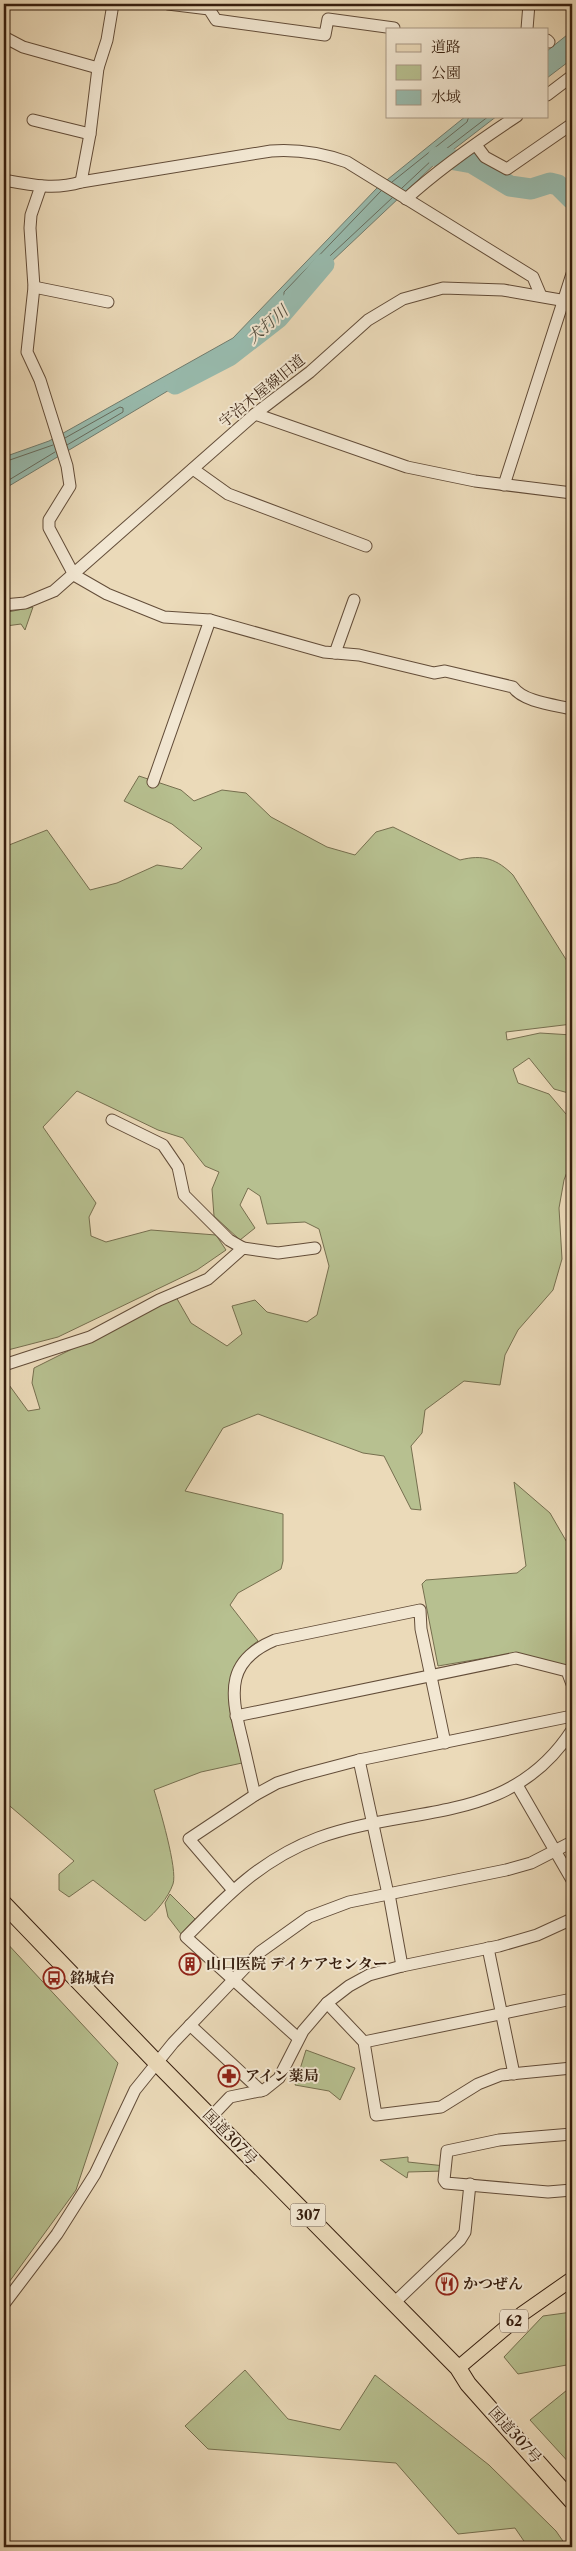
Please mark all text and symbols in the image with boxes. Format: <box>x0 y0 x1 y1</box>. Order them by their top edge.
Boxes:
legend <box>386 28 548 118</box>
text: 道路 <box>431 37 461 56</box>
text: 公園 <box>431 63 461 82</box>
text: 水域 <box>431 87 461 106</box>
water label: 犬打川 <box>242 299 293 347</box>
street label: 宇治木屋線旧道 <box>215 350 308 431</box>
building icon: 山口医院 デイケアセンター <box>178 1952 202 1976</box>
place label: 山口医院 デイケアセンター <box>206 1954 388 1973</box>
bus stop icon: 銘城台 <box>42 1966 66 1990</box>
place label: 銘城台 <box>70 1968 115 1987</box>
pharmacy icon: アイン薬局 <box>217 2064 241 2088</box>
place label: アイン薬局 <box>245 2066 319 2085</box>
street label: 国道307号 <box>199 2105 262 2168</box>
road number: 307 <box>290 2204 326 2226</box>
restaurant icon: かつぜん <box>435 2272 459 2296</box>
place label: かつぜん <box>463 2274 523 2293</box>
road number: 62 <box>500 2310 528 2332</box>
street label: 国道307号 <box>485 2402 546 2467</box>

